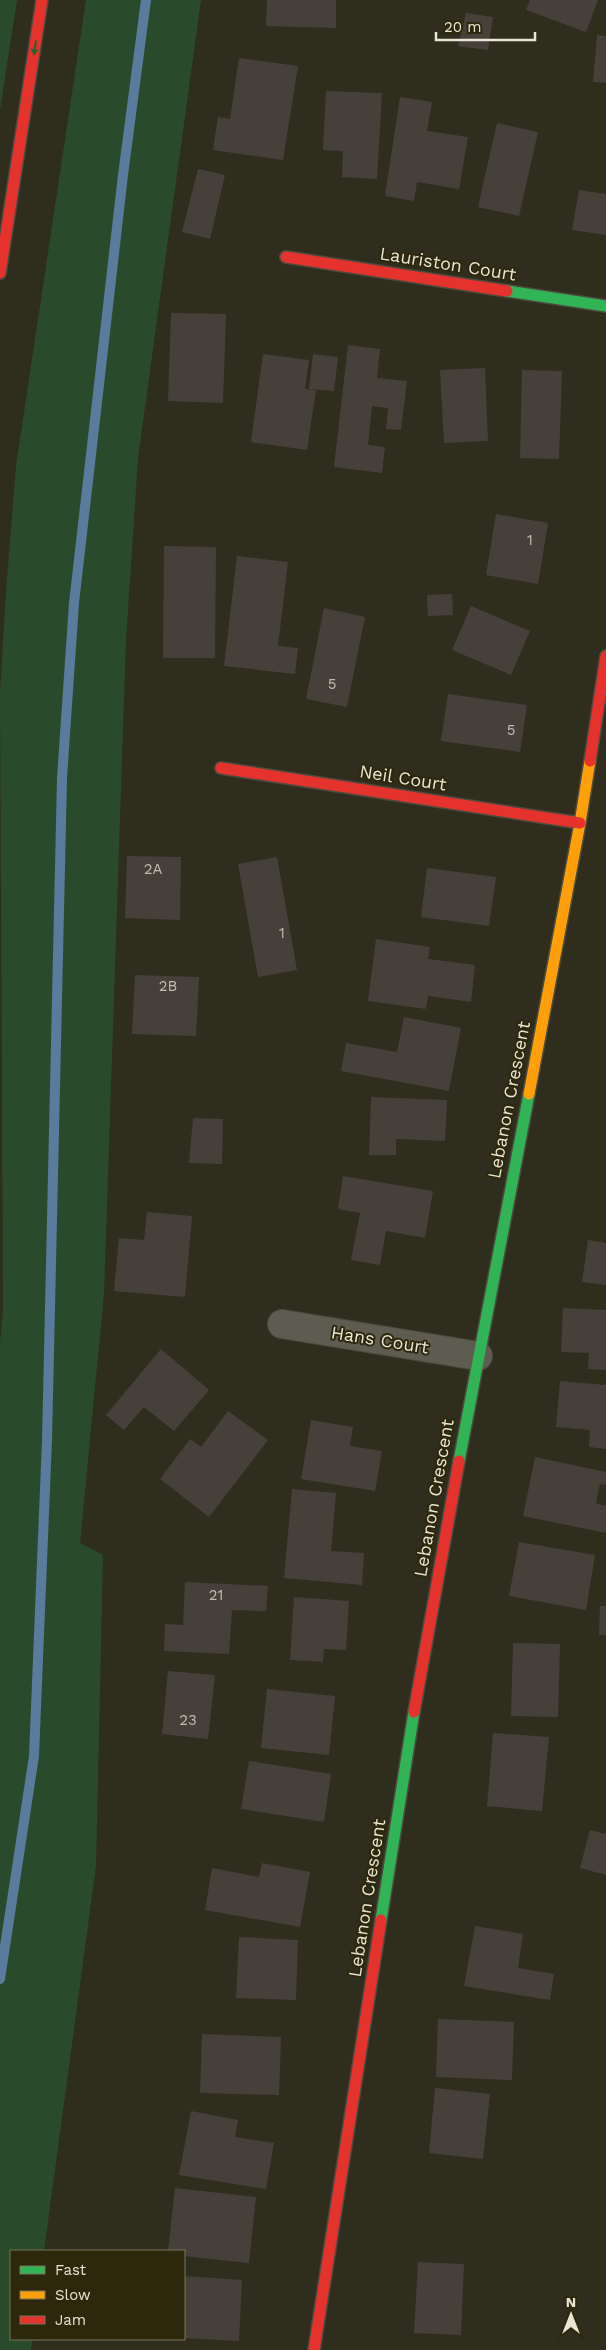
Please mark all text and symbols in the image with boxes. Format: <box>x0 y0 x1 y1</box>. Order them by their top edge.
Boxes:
scale bar <box>436 10 535 42</box>
text: 20 m <box>444 18 482 36</box>
one-way arrow <box>30 41 38 57</box>
street label: Lauriston Court <box>378 242 518 285</box>
house number: 1 <box>527 531 533 549</box>
house number: 5 <box>328 675 336 693</box>
house number: 5 <box>507 721 515 739</box>
street label: Neil Court <box>358 760 449 795</box>
house number: 2A <box>144 860 162 878</box>
house number: 1 <box>279 924 285 942</box>
house number: 2B <box>159 977 177 995</box>
street label: Lebanon Crescent <box>483 1019 534 1180</box>
street label: Hans Court <box>330 1321 431 1358</box>
street label: Lebanon Crescent <box>409 1417 458 1578</box>
house number: 21 <box>209 1586 223 1604</box>
house number: 23 <box>179 1711 197 1729</box>
street label: Lebanon Crescent <box>344 1817 389 1979</box>
legend <box>10 2250 185 2340</box>
text: Fast <box>55 2261 87 2279</box>
text: Slow <box>55 2286 91 2304</box>
north arrow <box>546 2290 596 2340</box>
text: N <box>566 2294 576 2310</box>
text: Jam <box>55 2311 86 2329</box>

